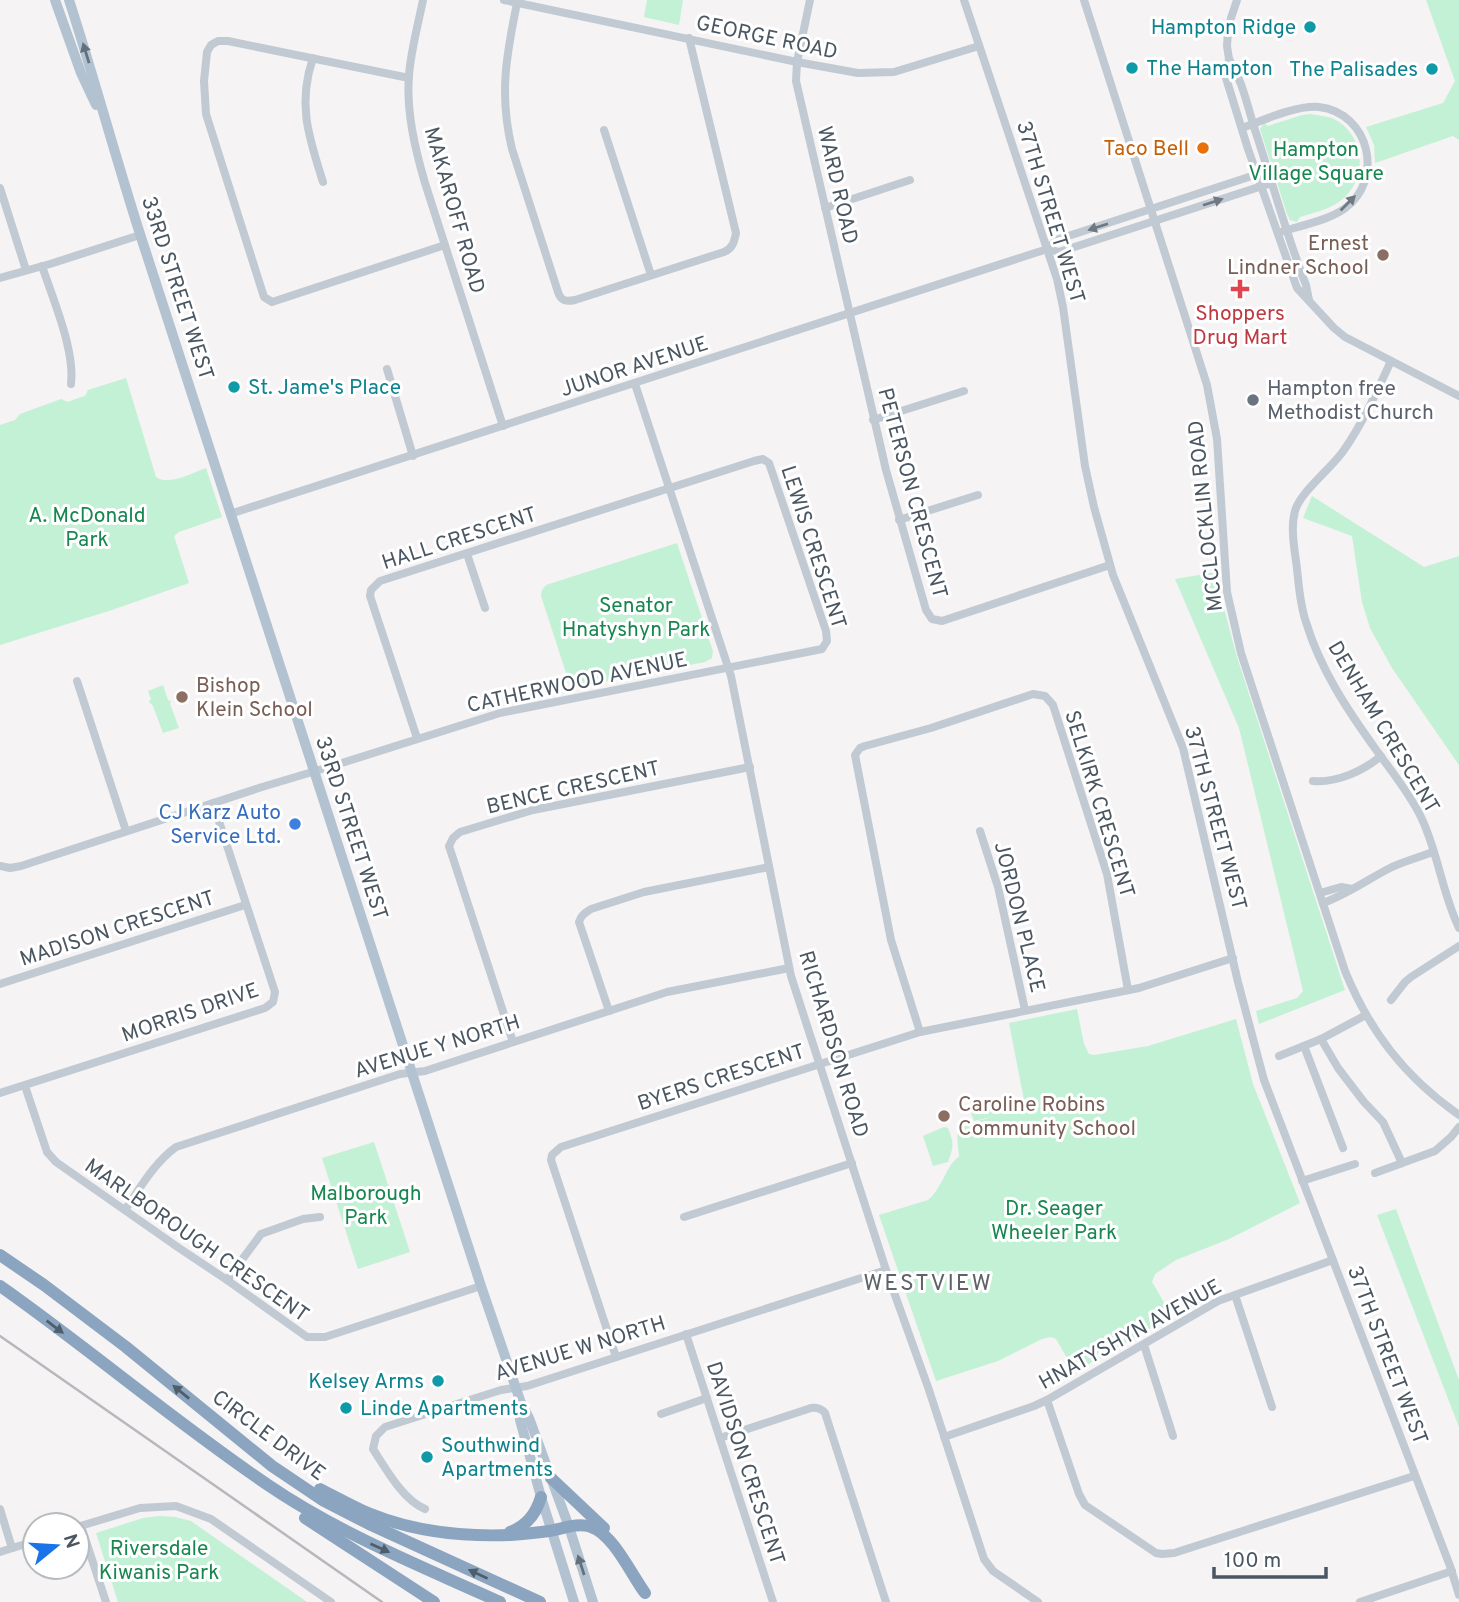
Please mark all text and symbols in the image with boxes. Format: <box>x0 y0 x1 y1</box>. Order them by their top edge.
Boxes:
street label: GEORGE ROAD <box>693 10 840 67</box>
place label: Hampton Ridge <box>1151 15 1296 42</box>
marker: Hampton Ridge <box>1302 19 1318 35</box>
one-way arrow <box>81 42 91 63</box>
place label: The Hampton <box>1146 56 1273 83</box>
place label: The Palisades <box>1289 57 1418 84</box>
marker: The Hampton <box>1124 60 1140 76</box>
marker: The Palisades <box>1424 61 1440 77</box>
street label: 37TH STREET WEST <box>1009 118 1090 307</box>
street label: MAKAROFF ROAD <box>417 124 490 297</box>
street label: WARD ROAD <box>810 124 863 247</box>
place label: Taco Bell <box>1103 136 1189 163</box>
park label: Hampton Village Square <box>1248 137 1384 188</box>
marker: Taco Bell <box>1195 140 1211 156</box>
street label: 33RD STREET WEST <box>134 193 219 384</box>
one-way arrow <box>1340 194 1357 211</box>
one-way arrow <box>1202 196 1223 207</box>
one-way arrow <box>1087 222 1108 232</box>
place label: Ernest Lindner School <box>1227 231 1369 282</box>
marker: Ernest Lindner School <box>1375 247 1391 263</box>
marker: Shoppers Drug Mart <box>1232 281 1248 297</box>
place label: Shoppers Drug Mart <box>1193 301 1287 352</box>
street label: JUNOR AVENUE <box>557 331 712 404</box>
place label: St. Jame's Place <box>248 375 401 402</box>
place label: Hampton free Methodist Church <box>1267 376 1434 427</box>
marker: St. Jame's Place <box>226 379 242 395</box>
street label: PETERSON CRESCENT <box>870 385 953 602</box>
marker: Hampton free Methodist Church <box>1245 392 1261 408</box>
street label: MCCLOCKLIN ROAD <box>1183 419 1230 613</box>
street label: LEWIS CRESCENT <box>773 462 852 633</box>
street label: HALL CRESCENT <box>379 502 540 577</box>
park label: A. McDonald Park <box>28 503 146 554</box>
park label: Senator Hnatyshyn Park <box>562 593 710 644</box>
street label: DENHAM CRESCENT <box>1321 637 1445 819</box>
street label: CATHERWOOD AVENUE <box>465 647 690 720</box>
place label: Bishop Klein School <box>196 673 313 724</box>
marker: Bishop Klein School <box>174 689 190 705</box>
street label: SELKIRK CRESCENT <box>1057 708 1140 901</box>
street label: 37TH STREET WEST <box>1177 723 1252 913</box>
street label: 33RD STREET WEST <box>308 733 393 924</box>
street label: BENCE CRESCENT <box>484 755 663 822</box>
place label: CJ Karz Auto Service Ltd. <box>158 800 281 851</box>
marker: CJ Karz Auto Service Ltd. <box>287 816 303 832</box>
street label: JORDON PLACE <box>987 839 1050 996</box>
street label: MADISON CRESCENT <box>17 885 218 974</box>
street label: RICHARDSON ROAD <box>791 948 874 1141</box>
street label: MORRIS DRIVE <box>118 977 263 1050</box>
street label: AVENUE Y NORTH <box>351 1009 524 1086</box>
street label: BYERS CRESCENT <box>634 1039 809 1118</box>
place label: Caroline Robins Community School <box>958 1092 1136 1143</box>
marker: Caroline Robins Community School <box>936 1108 952 1124</box>
street label: MARLBOROUGH CRESCENT <box>79 1153 314 1329</box>
park label: Malborough Park <box>310 1181 422 1232</box>
park label: Dr. Seager Wheeler Park <box>991 1196 1117 1247</box>
street label: 37TH STREET WEST <box>1340 1262 1433 1449</box>
district label: WESTVIEW <box>863 1270 993 1299</box>
street label: HNATYSHYN AVENUE <box>1035 1274 1227 1397</box>
street label: AVENUE W NORTH <box>492 1311 669 1388</box>
one-way arrow <box>46 1319 64 1333</box>
street label: DAVIDSON CRESCENT <box>699 1358 790 1569</box>
place label: Kelsey Arms <box>308 1369 424 1396</box>
marker: Kelsey Arms <box>430 1373 446 1389</box>
one-way arrow <box>173 1385 190 1400</box>
street label: CIRCLE DRIVE <box>206 1385 330 1488</box>
place label: Linde Apartments <box>360 1396 528 1423</box>
marker: Linde Apartments <box>338 1400 354 1416</box>
place label: Southwind Apartments <box>441 1433 553 1484</box>
marker: Southwind Apartments <box>419 1449 435 1465</box>
north arrow <box>21 1511 91 1581</box>
text: N <box>57 1531 84 1552</box>
park label: Riversdale Kiwanis Park <box>99 1536 219 1587</box>
scale bar <box>1214 1536 1326 1580</box>
one-way arrow <box>370 1542 390 1553</box>
text: 100 m <box>1224 1548 1281 1575</box>
one-way arrow <box>575 1554 586 1575</box>
one-way arrow <box>468 1568 488 1579</box>

